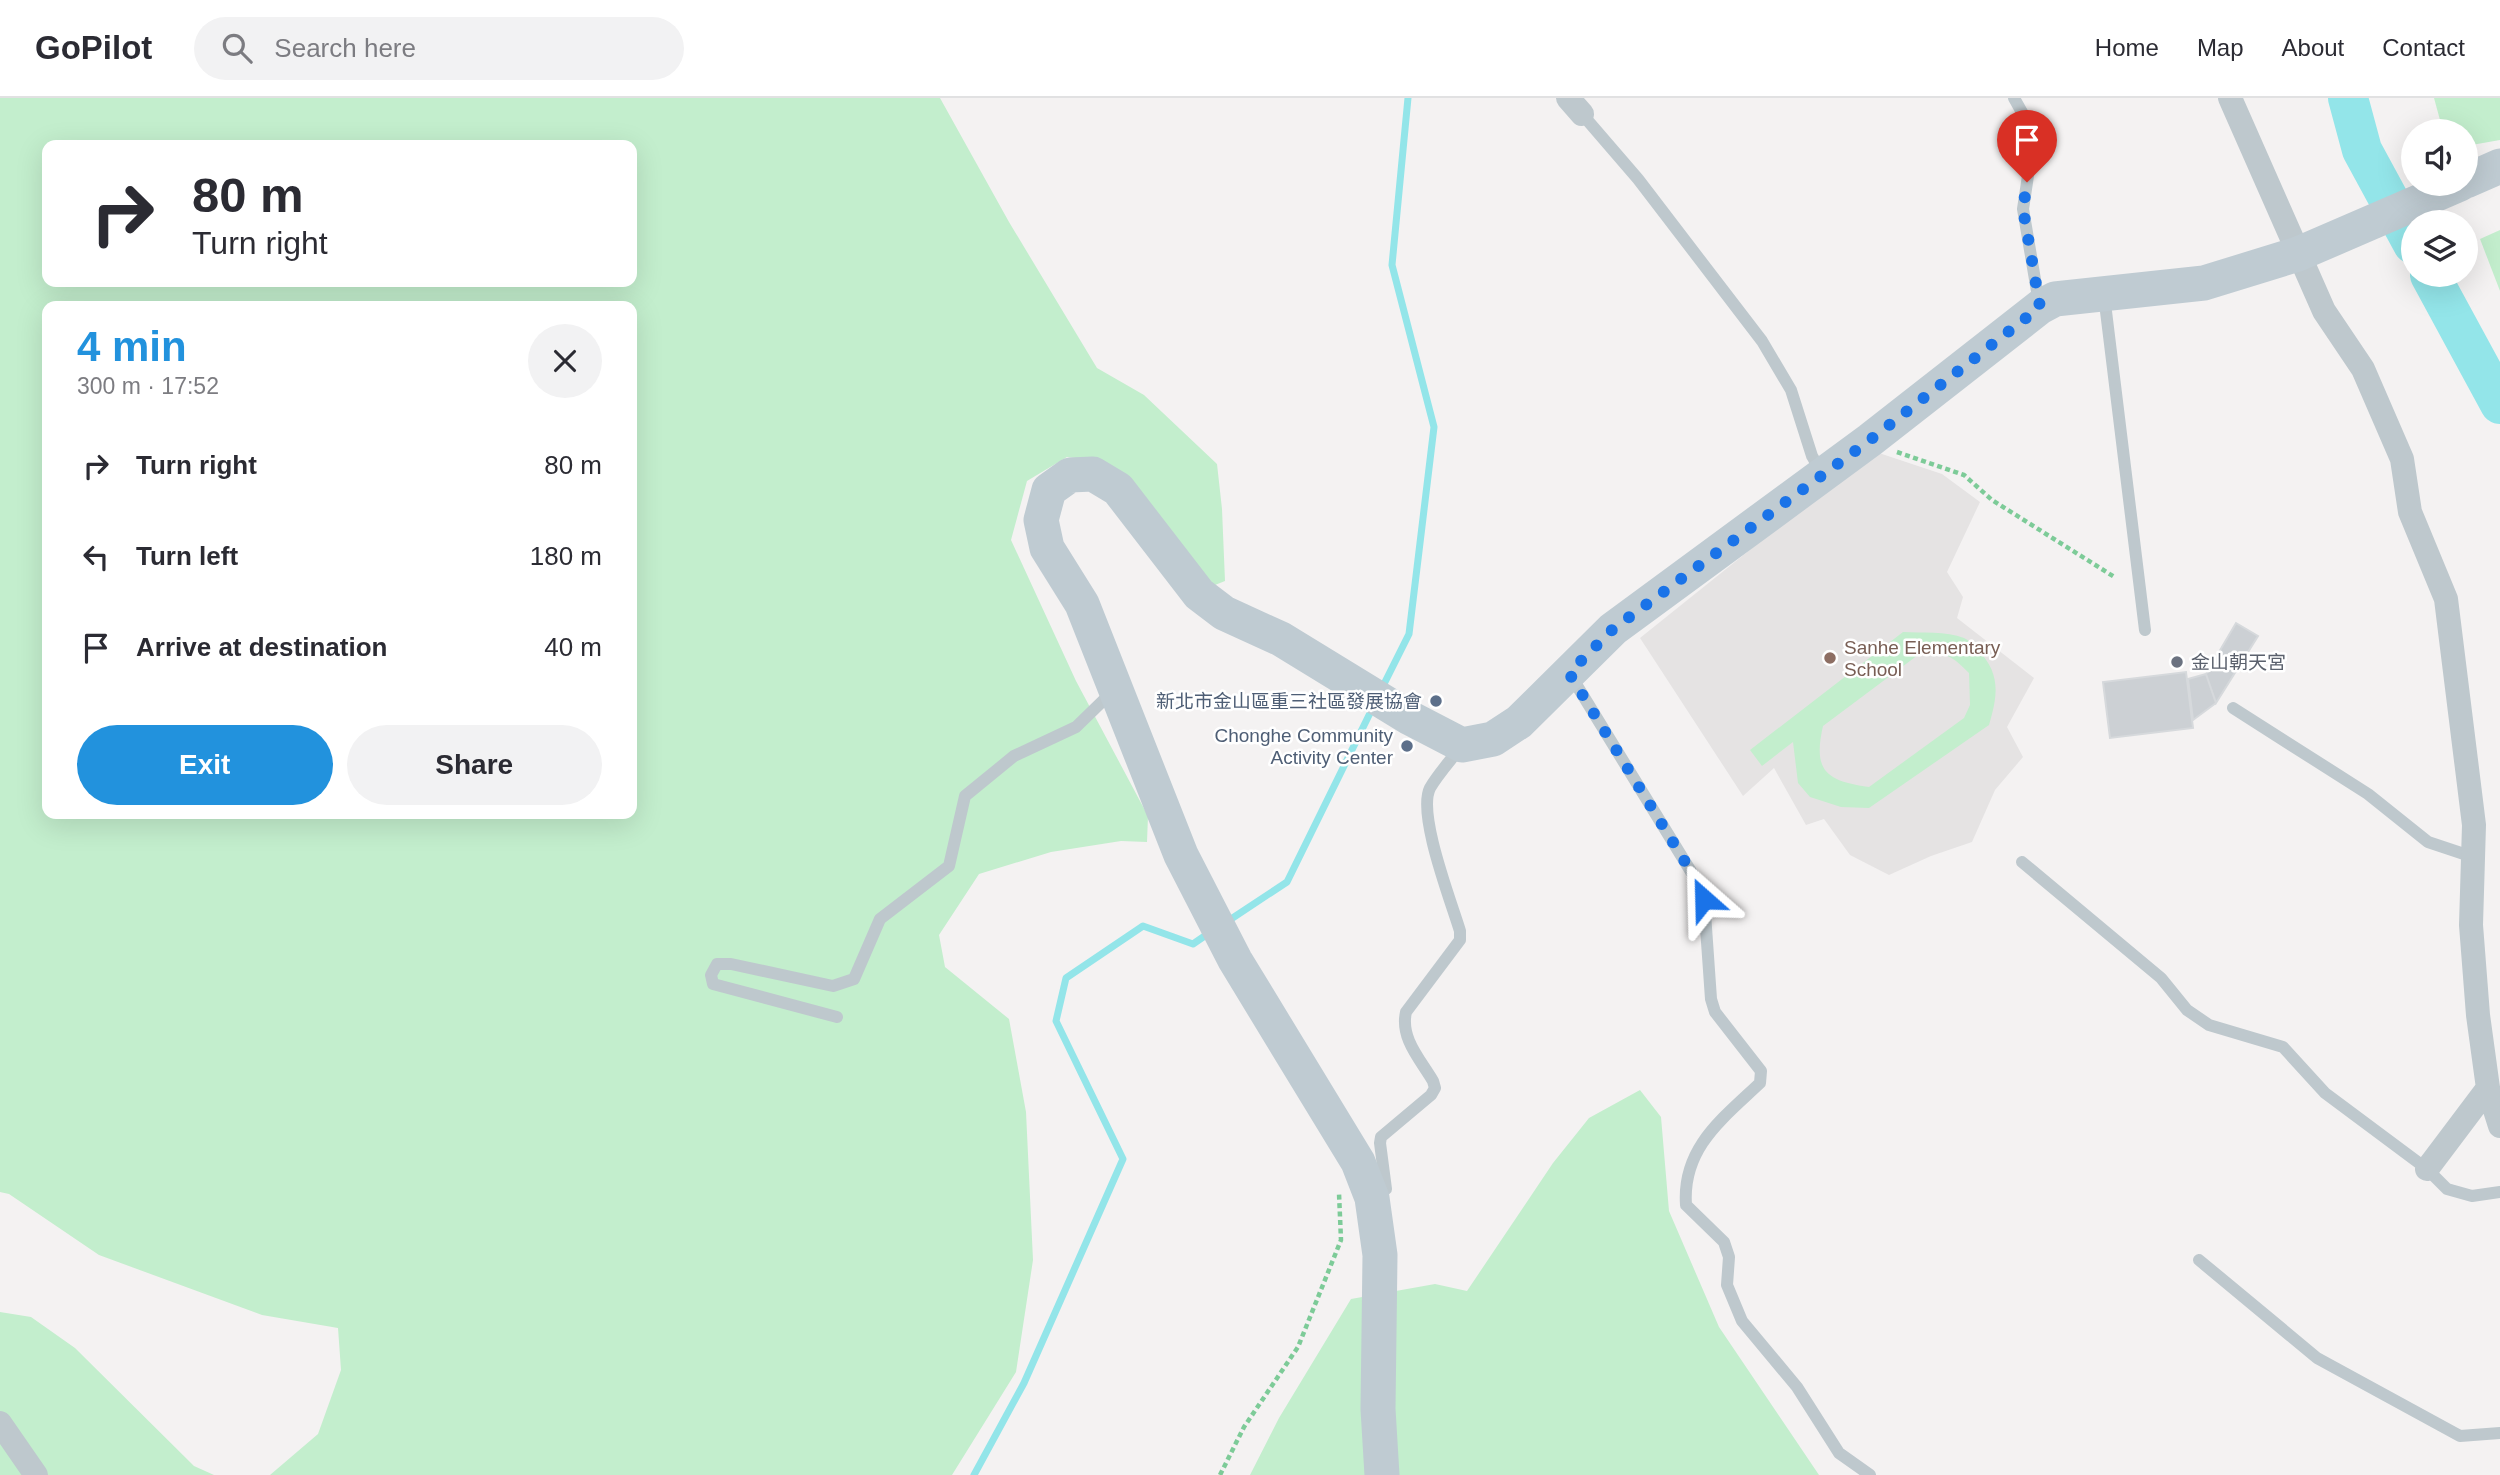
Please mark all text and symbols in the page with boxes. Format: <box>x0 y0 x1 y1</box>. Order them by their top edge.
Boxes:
search box <box>194 17 684 80</box>
text: GoPilot <box>35 29 152 66</box>
icon: search <box>218 29 256 67</box>
text: Search here <box>274 33 416 63</box>
text: Home <box>2095 34 2159 61</box>
text: Map <box>2197 34 2244 61</box>
text: About <box>2282 34 2344 61</box>
text: Contact <box>2382 34 2465 61</box>
pin <box>1997 110 2057 182</box>
map controls <box>2401 119 2478 287</box>
button: sound <box>2401 119 2478 196</box>
icon: arrive <box>2008 121 2046 159</box>
icon: right <box>77 168 168 259</box>
text: 80 m <box>192 168 304 222</box>
button: layers <box>2401 210 2478 287</box>
text: Turn right <box>192 225 328 261</box>
text: 4 min <box>77 323 187 370</box>
button: close <box>528 324 602 398</box>
text: 300 m · 17:52 <box>77 373 219 399</box>
icon: right <box>77 447 115 485</box>
text: Turn right <box>136 450 257 480</box>
text: 80 m <box>544 450 602 480</box>
icon: left <box>77 538 115 576</box>
text: Turn left <box>136 541 238 571</box>
text: 180 m <box>530 541 602 571</box>
icon: arrive <box>77 629 115 667</box>
text: Arrive at destination <box>136 632 387 662</box>
text: 40 m <box>544 632 602 662</box>
place label: Sanhe Elementary School <box>1844 637 2001 680</box>
marker: Sanhe Elementary School <box>1822 650 1838 666</box>
place label: 金山朝天宮 <box>2191 652 2286 673</box>
marker: 金山朝天宮 <box>2169 654 2185 670</box>
place label: 新北市金山區重三社區發展協會 <box>1156 691 1422 712</box>
marker: 新北市金山區重三社區發展協會 <box>1428 693 1444 709</box>
button: Exit <box>77 725 333 805</box>
button: Share <box>347 725 602 805</box>
place label: Chonghe Community Activity Center <box>1215 725 1394 768</box>
marker: Chonghe Community Activity Center <box>1399 738 1415 754</box>
position arrow <box>1667 862 1741 936</box>

